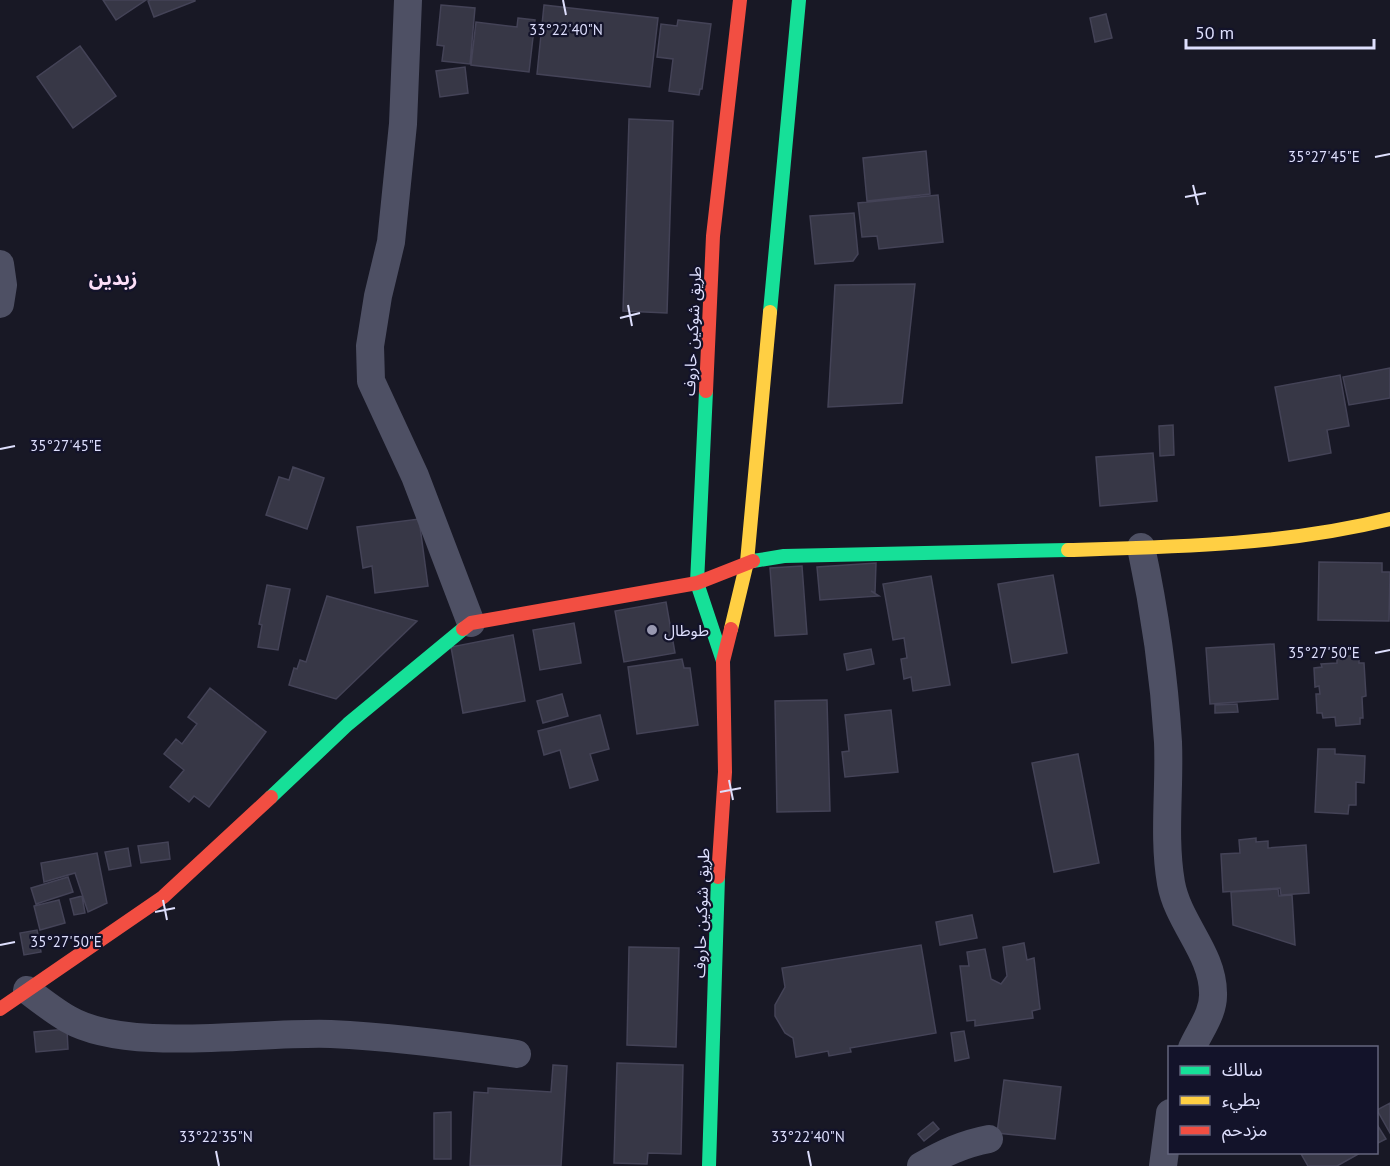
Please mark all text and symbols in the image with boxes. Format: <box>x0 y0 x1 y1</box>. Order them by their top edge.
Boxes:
scale bar <box>1186 12 1374 50</box>
text: 33°22'40"N <box>529 20 603 39</box>
text: 50 m <box>1195 21 1234 44</box>
text: 35°27'45"E <box>1288 147 1360 166</box>
district label: زبدين <box>89 265 137 291</box>
street label: طريق شوكين حاروف <box>679 265 706 397</box>
text: 35°27'45"E <box>30 436 102 455</box>
place label: طوطال <box>664 620 709 641</box>
marker: طوطال <box>645 623 659 637</box>
text: 35°27'50"E <box>1288 643 1360 662</box>
street label: طريق شوكين حاروف <box>689 847 714 978</box>
text: 35°27'50"E <box>30 932 102 951</box>
legend <box>1168 1046 1378 1154</box>
text: سالك <box>1222 1058 1263 1081</box>
text: بطيء <box>1222 1088 1260 1113</box>
text: مزدحم <box>1222 1118 1267 1143</box>
text: 33°22'35"N <box>179 1127 253 1146</box>
text: 33°22'40"N <box>771 1127 845 1146</box>

